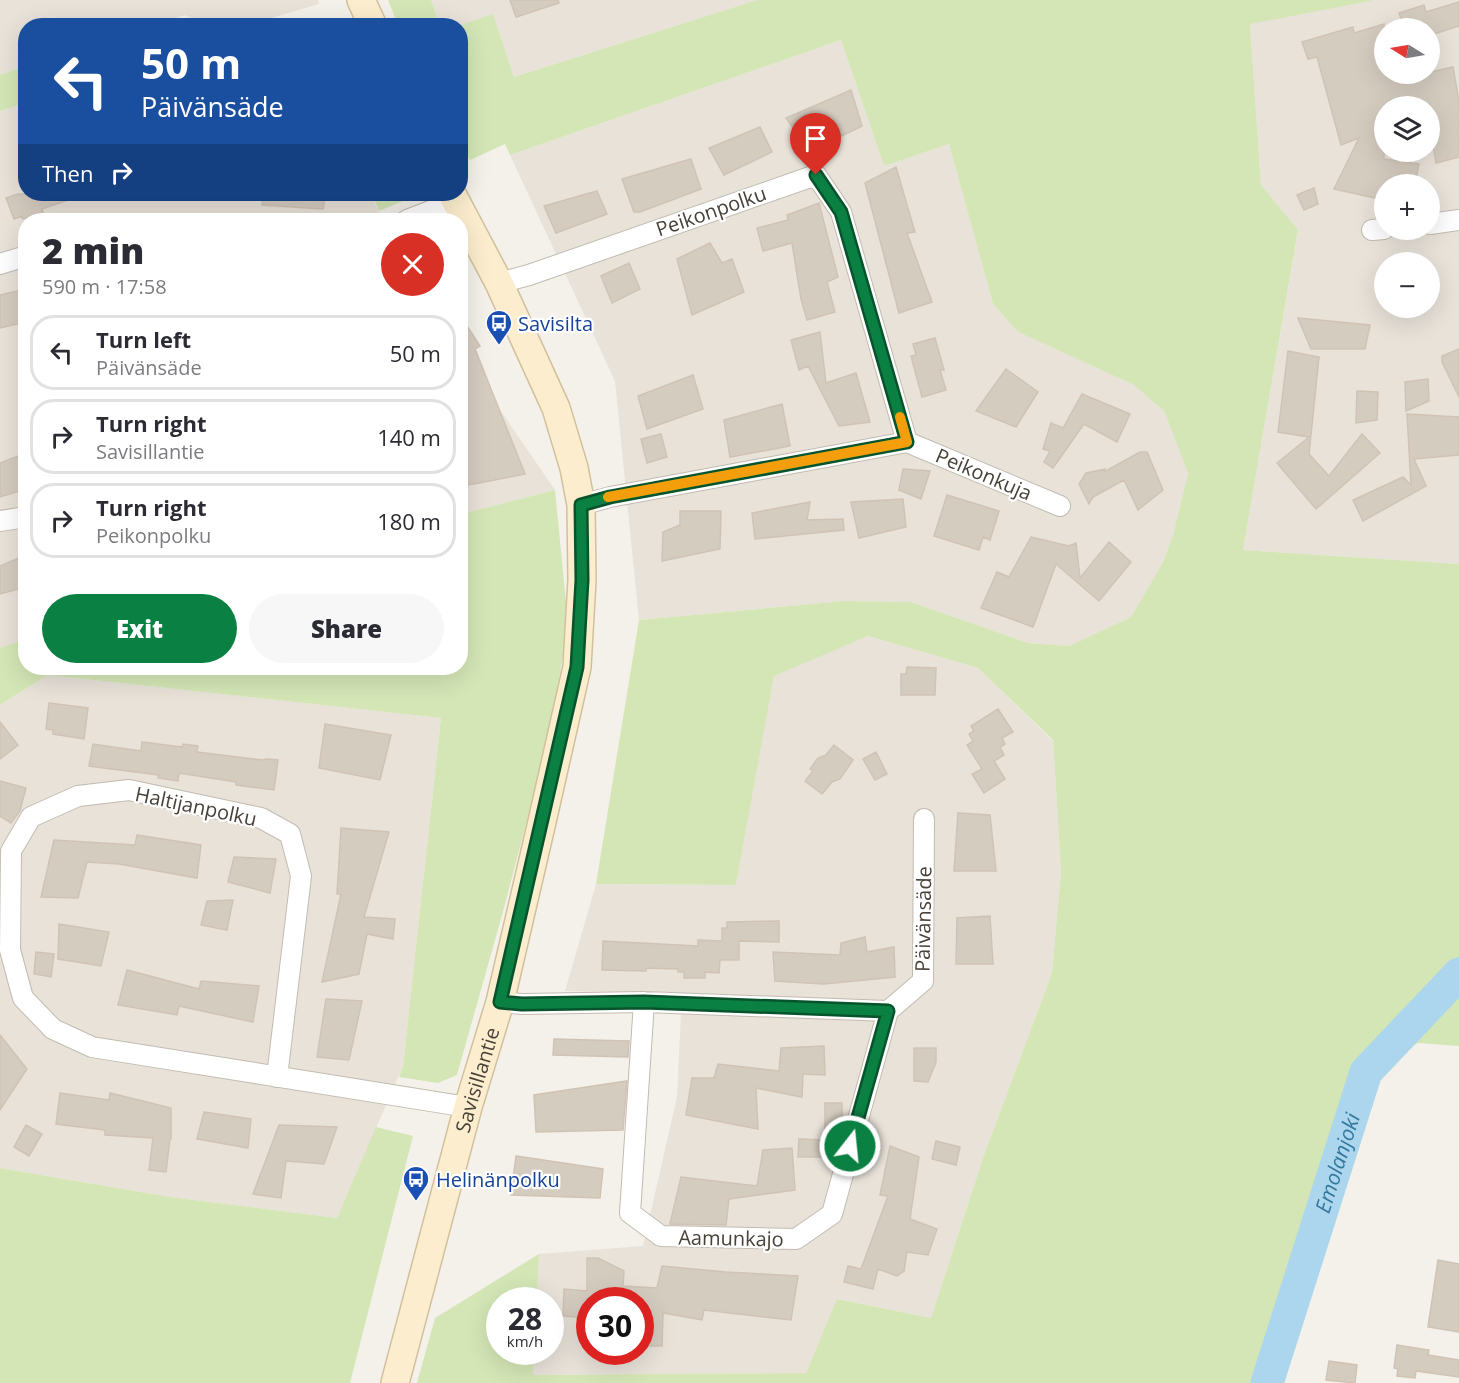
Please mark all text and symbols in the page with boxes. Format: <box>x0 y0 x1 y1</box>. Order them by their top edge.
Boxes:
north arrow <box>1374 18 1440 84</box>
map controls <box>1374 18 1440 318</box>
text: 50 m <box>141 34 241 91</box>
icon: left <box>42 42 120 120</box>
text: Päivänsäde <box>141 88 284 125</box>
button: layers <box>1374 96 1440 162</box>
pin <box>790 113 841 175</box>
icon: arrive <box>799 122 832 155</box>
icon: right <box>105 156 138 189</box>
text: Then <box>42 158 93 188</box>
button: + <box>1374 174 1440 240</box>
street label: Peikonpolku <box>652 179 770 243</box>
text: 2 min <box>42 226 144 275</box>
button: close <box>381 233 444 296</box>
button: − <box>1374 252 1440 318</box>
text: 590 m · 17:58 <box>42 273 167 300</box>
bus stop icon: Savisilta <box>484 308 514 346</box>
place label: Savisilta <box>518 310 593 337</box>
text: Turn left <box>96 324 191 354</box>
icon: left <box>45 336 78 369</box>
text: 50 m <box>390 338 441 368</box>
text: Päivänsäde <box>96 354 202 381</box>
text: Turn right <box>96 408 207 438</box>
icon: right <box>45 420 78 453</box>
text: 140 m <box>377 422 441 452</box>
text: Savisillantie <box>96 438 205 465</box>
street label: Peikonkuja <box>932 442 1036 506</box>
text: Turn right <box>96 492 207 522</box>
icon: right <box>45 504 78 537</box>
text: 180 m <box>377 506 441 536</box>
text: Peikonpolku <box>96 522 211 549</box>
button: Exit <box>42 594 237 663</box>
button: Share <box>249 594 444 663</box>
street label: Haltijanpolku <box>133 780 259 832</box>
street label: Päivänsäde <box>909 866 937 972</box>
street label: Savisillantie <box>448 1024 505 1135</box>
water label: Emolanjoki <box>1308 1109 1366 1216</box>
position arrow <box>818 1114 882 1178</box>
bus stop icon: Helinänpolku <box>401 1164 431 1202</box>
place label: Helinänpolku <box>436 1166 560 1193</box>
street label: Aamunkajo <box>678 1224 784 1252</box>
speed limit sign: 30 <box>576 1287 654 1365</box>
text: 28 <box>508 1298 542 1339</box>
text: km/h <box>507 1331 543 1351</box>

